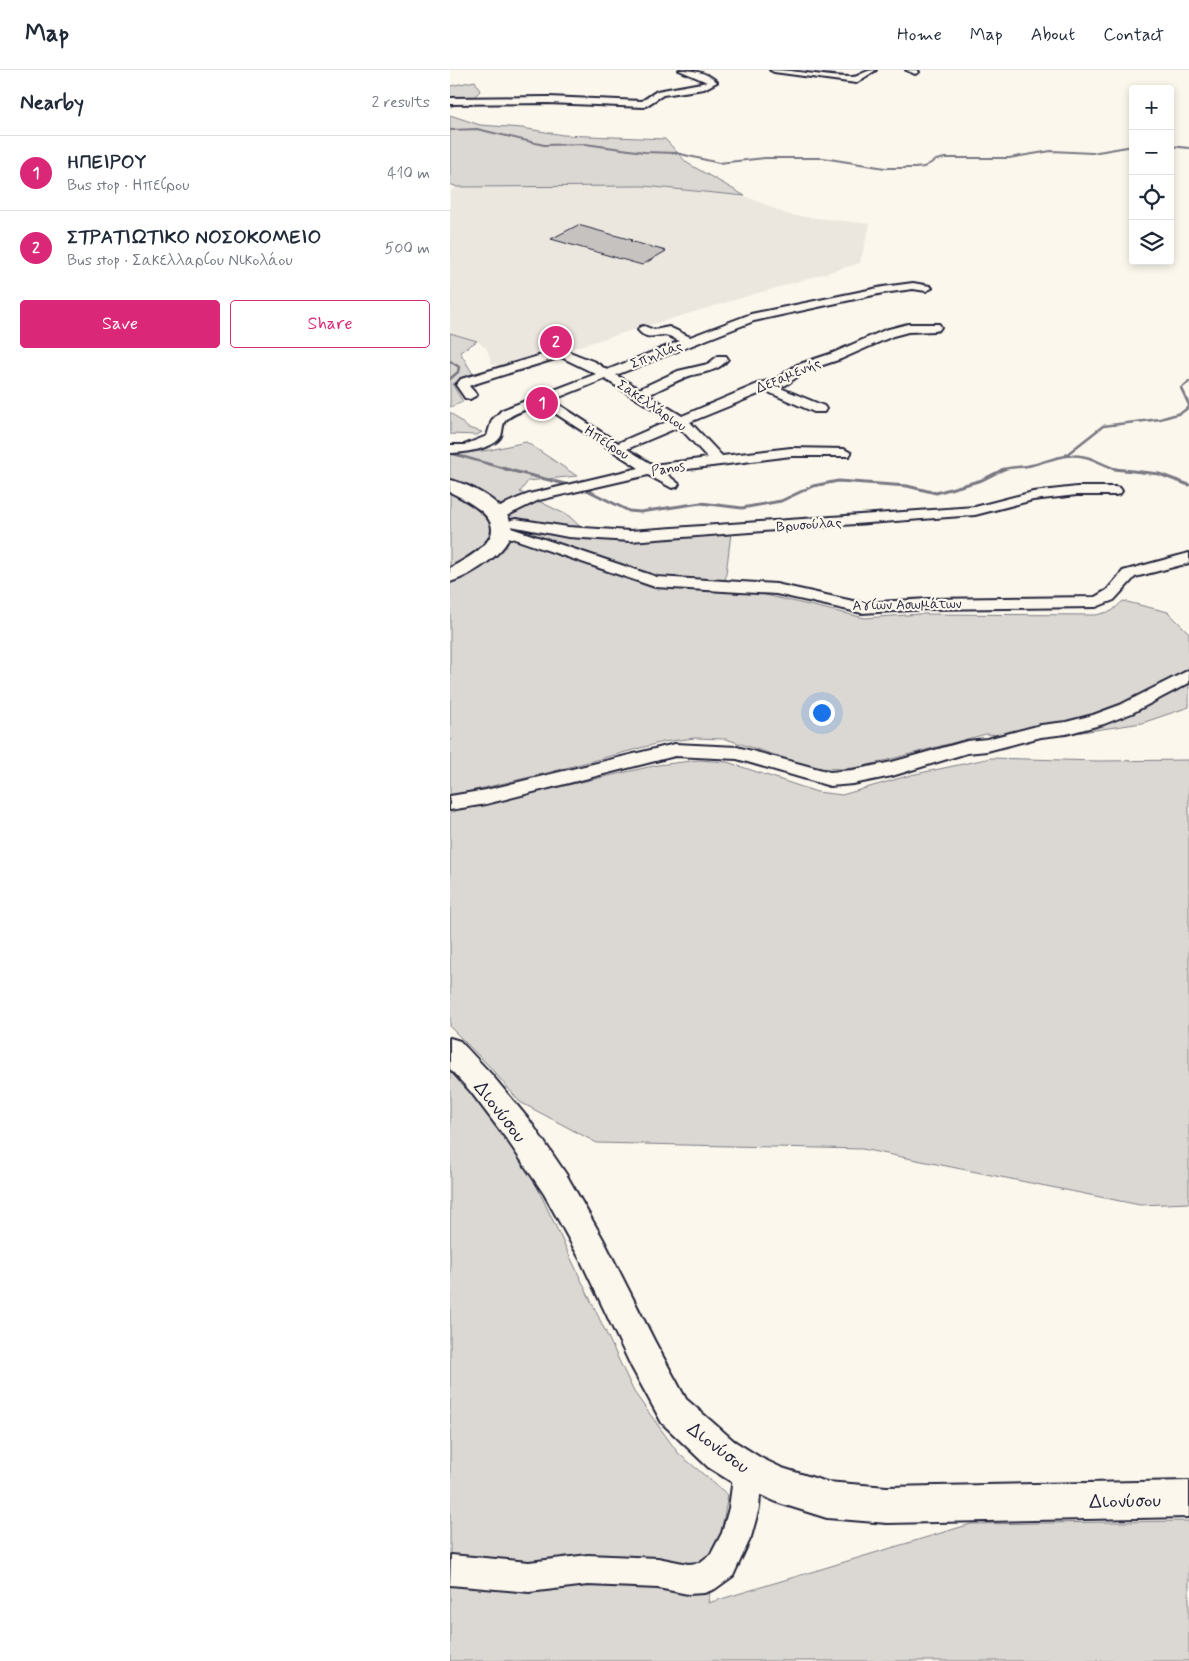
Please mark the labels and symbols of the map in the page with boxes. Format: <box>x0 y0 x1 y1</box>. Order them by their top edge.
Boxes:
pin: 2 <box>540 323 572 361</box>
street label: Σπηλιάς <box>628 337 685 373</box>
street label: Δεξαμενής <box>753 354 824 398</box>
street label: Σακελλάριου <box>613 376 690 436</box>
pin: 1 <box>526 384 558 422</box>
street label: Ηπείρου <box>581 422 632 464</box>
street label: Panos <box>650 457 687 481</box>
street label: Βρυσούλας <box>776 514 842 536</box>
street label: Αγίων Ασωμάτων <box>852 595 962 615</box>
your location <box>809 700 835 726</box>
street label: Διονύσου <box>468 1076 532 1148</box>
street label: Διονύσου <box>682 1417 754 1480</box>
street label: Διονύσου <box>1089 1488 1161 1515</box>

